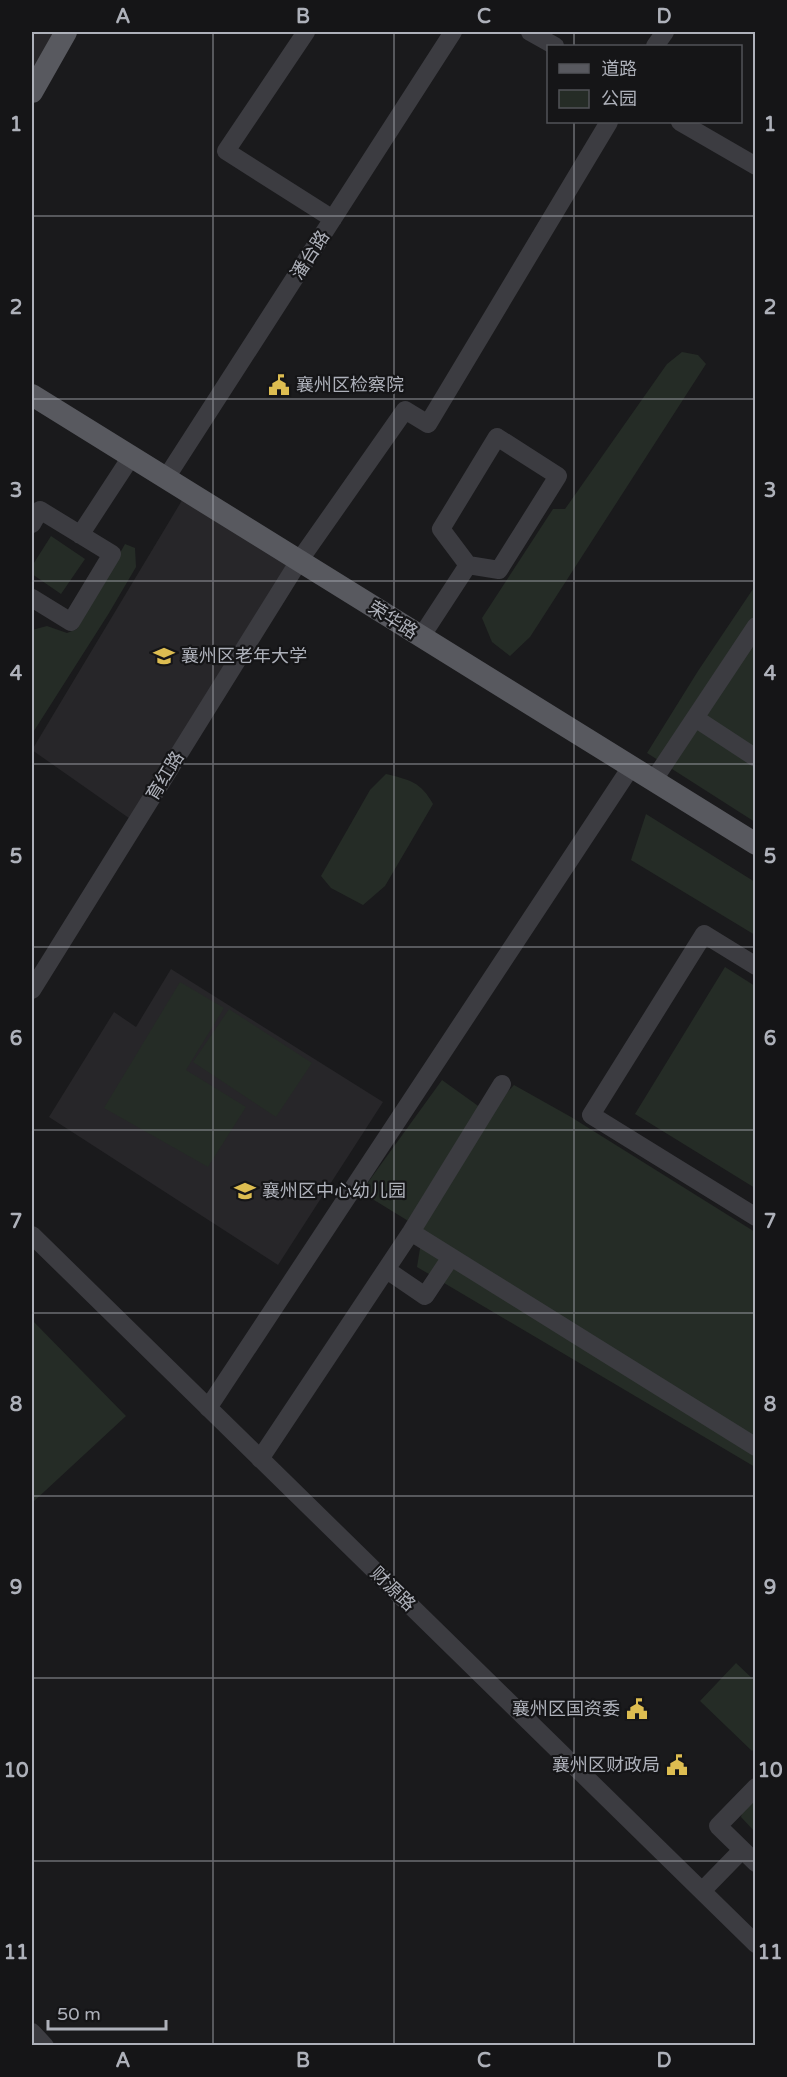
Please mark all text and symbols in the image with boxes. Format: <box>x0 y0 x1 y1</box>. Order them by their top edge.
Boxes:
text: A <box>116 5 131 29</box>
text: B <box>296 5 310 29</box>
text: C <box>477 5 491 29</box>
text: D <box>656 5 672 29</box>
legend <box>547 45 742 123</box>
text: 道路 <box>601 58 637 80</box>
text: 公园 <box>601 88 637 110</box>
text: 1 <box>10 113 22 137</box>
text: 1 <box>764 113 776 137</box>
street label: 潘台路 <box>286 226 334 284</box>
text: 2 <box>10 296 22 320</box>
text: 2 <box>764 296 776 320</box>
public building icon: 襄州区检察院 <box>267 373 291 397</box>
place label: 襄州区检察院 <box>296 374 404 396</box>
text: 3 <box>10 479 22 503</box>
text: 3 <box>764 479 776 503</box>
street label: 荣华路 <box>364 596 422 644</box>
school or university icon: 襄州区老年大学 <box>152 644 176 668</box>
place label: 襄州区老年大学 <box>181 645 307 667</box>
text: 4 <box>10 662 23 686</box>
text: 4 <box>764 662 777 686</box>
street label: 育红路 <box>141 747 189 805</box>
text: 5 <box>10 845 22 869</box>
text: 5 <box>764 845 776 869</box>
text: 6 <box>10 1027 22 1051</box>
text: 6 <box>764 1027 776 1051</box>
school or university icon: 襄州区中心幼儿园 <box>233 1179 257 1203</box>
place label: 襄州区中心幼儿园 <box>262 1180 406 1202</box>
text: 7 <box>10 1210 22 1234</box>
text: 7 <box>764 1210 776 1234</box>
text: 8 <box>10 1393 22 1417</box>
text: 8 <box>764 1393 776 1417</box>
street label: 财源路 <box>366 1562 420 1616</box>
text: 9 <box>10 1576 22 1600</box>
text: 9 <box>764 1576 776 1600</box>
public building icon: 襄州区国资委 <box>625 1697 649 1721</box>
place label: 襄州区国资委 <box>512 1698 620 1720</box>
public building icon: 襄州区财政局 <box>665 1753 689 1777</box>
place label: 襄州区财政局 <box>552 1754 660 1776</box>
text: 10 <box>3 1759 29 1783</box>
text: 10 <box>757 1759 783 1783</box>
text: 11 <box>3 1941 29 1965</box>
text: 11 <box>757 1941 783 1965</box>
scale bar <box>48 1993 166 2031</box>
text: 50 m <box>57 2003 101 2025</box>
text: A <box>116 2049 131 2073</box>
text: B <box>296 2049 310 2073</box>
text: C <box>477 2049 491 2073</box>
text: D <box>656 2049 672 2073</box>

